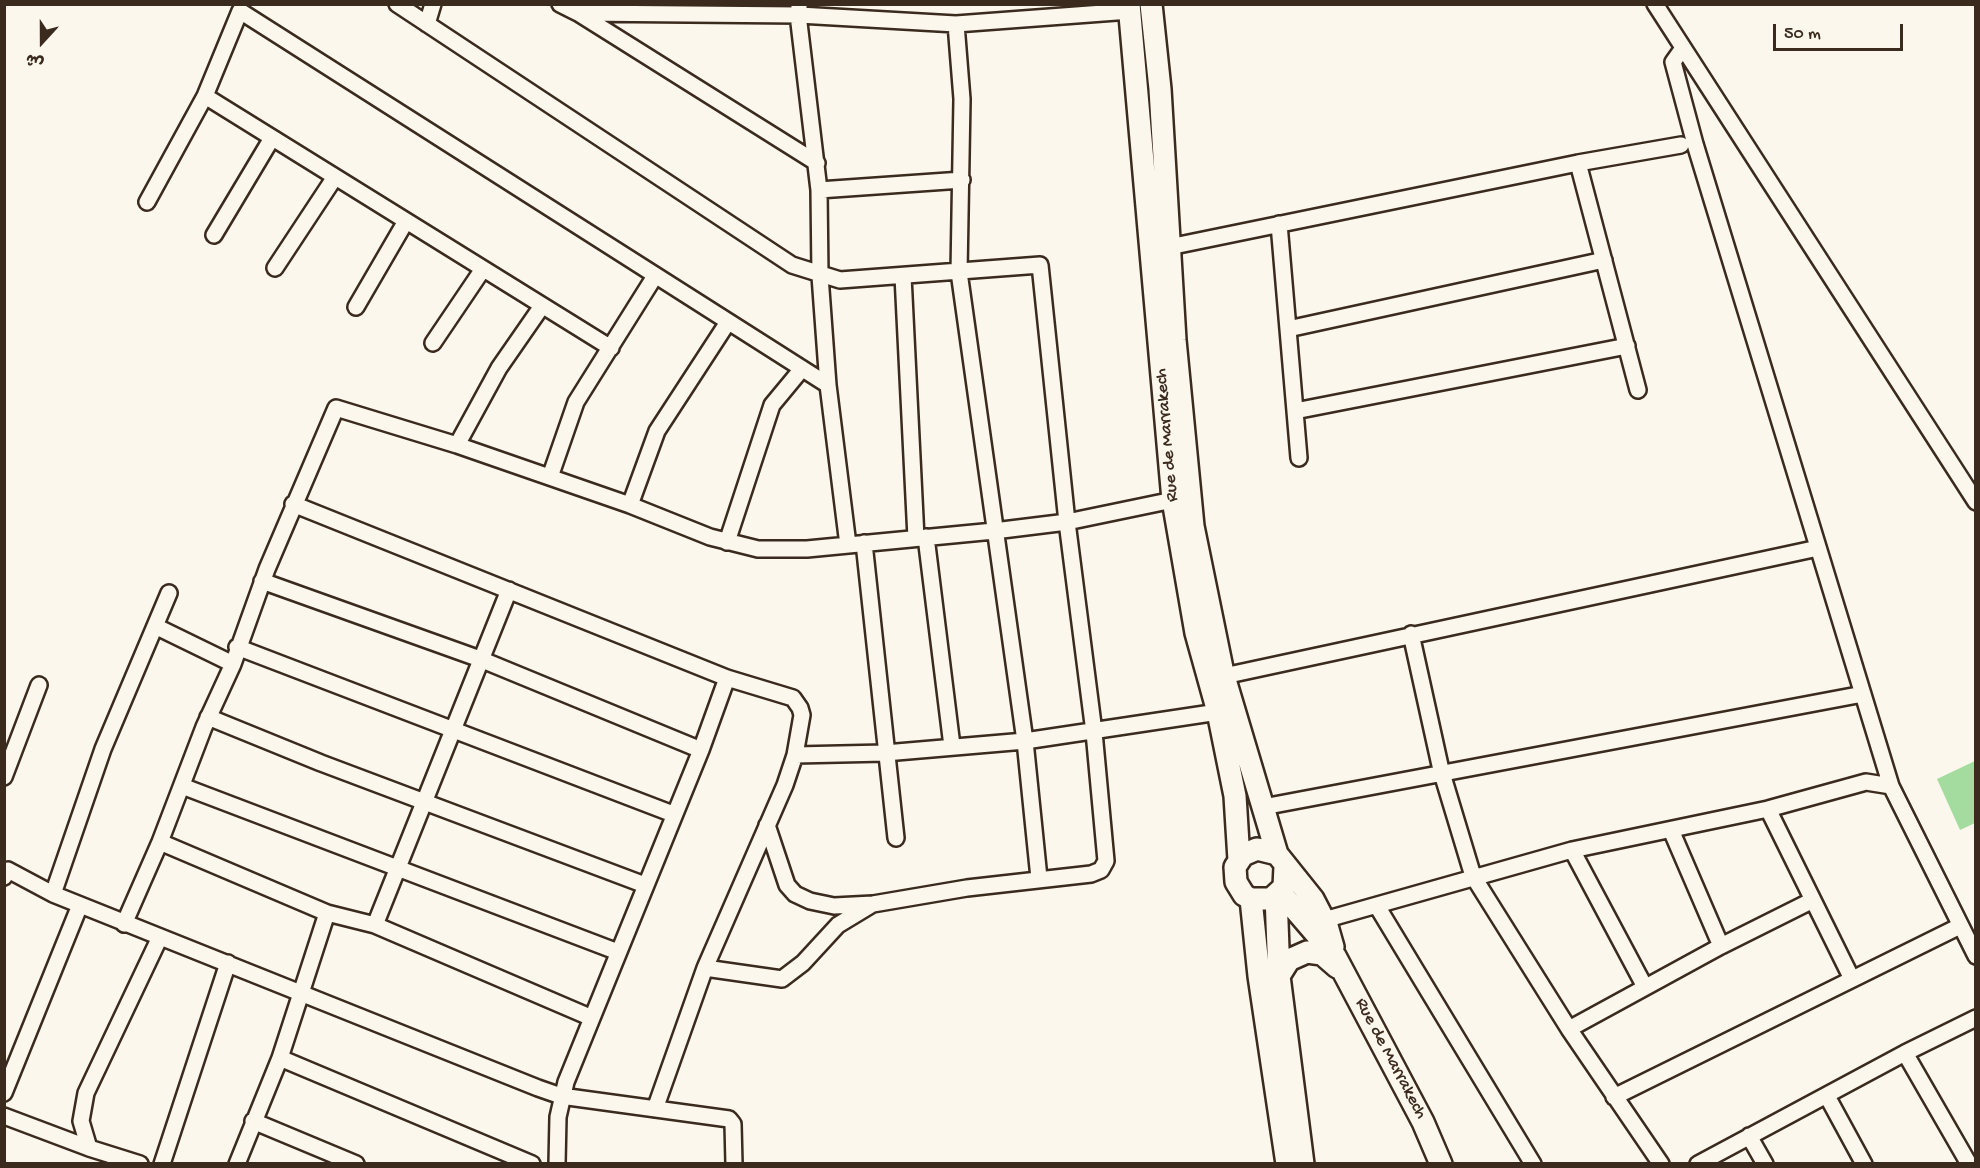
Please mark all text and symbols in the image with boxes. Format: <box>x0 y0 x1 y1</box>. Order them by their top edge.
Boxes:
north arrow <box>12 12 72 72</box>
scale bar <box>1776 12 1906 50</box>
text: 50 m <box>1784 24 1821 45</box>
text: ش <box>24 47 47 71</box>
street label: Rue de Marrakech <box>1151 367 1185 503</box>
street label: Rue de Marrakech <box>1349 995 1431 1123</box>

